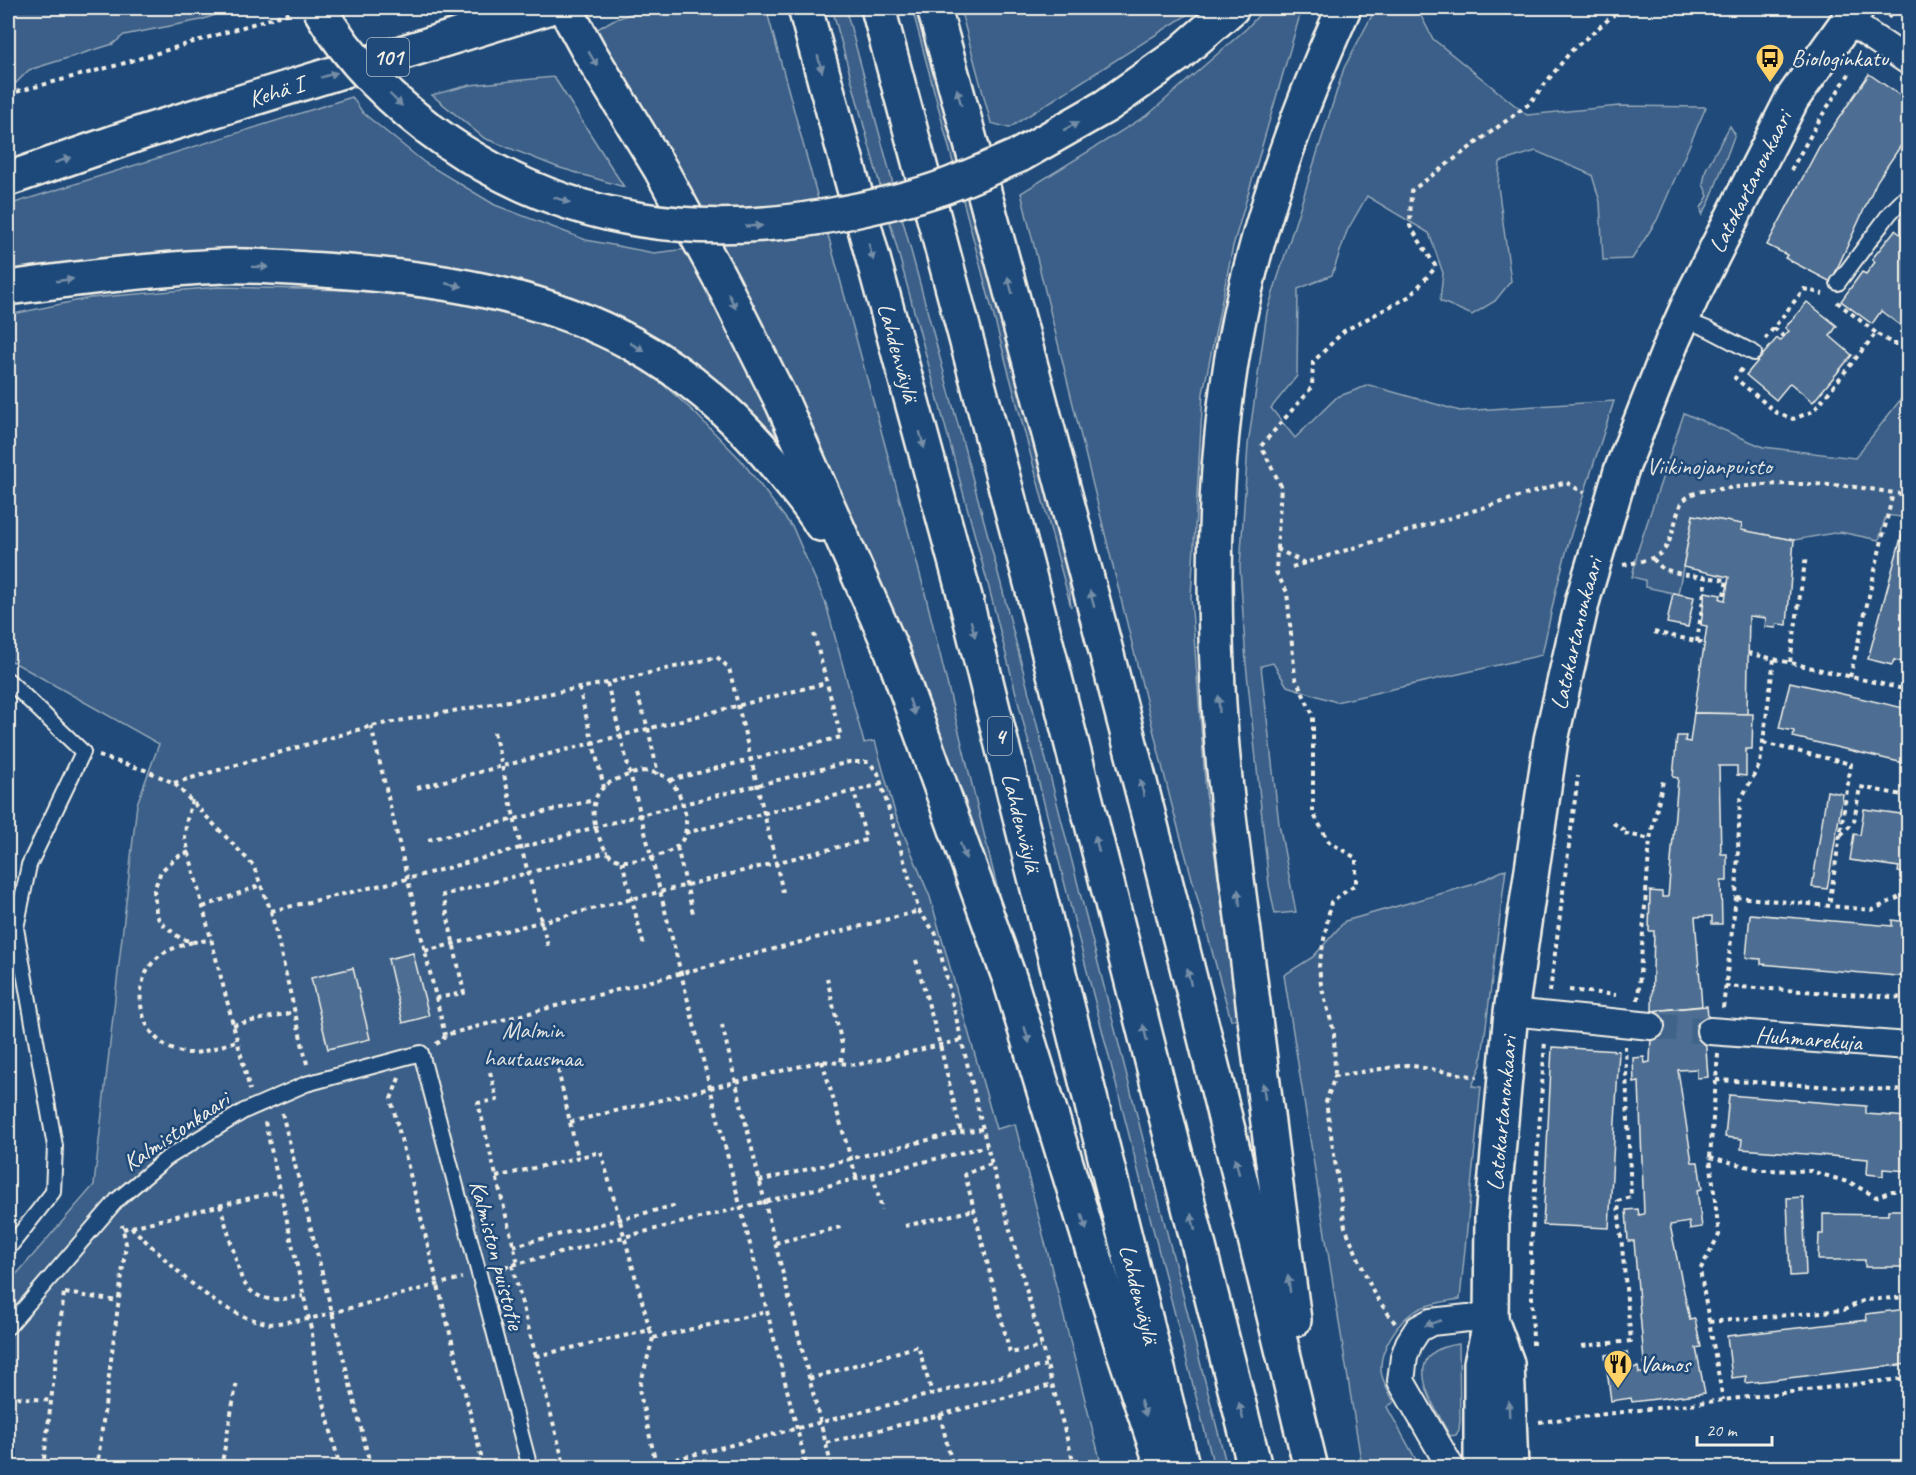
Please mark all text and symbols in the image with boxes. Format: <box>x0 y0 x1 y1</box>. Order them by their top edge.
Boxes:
road number: 101 <box>367 38 409 76</box>
bus stop icon: Biologinkatu <box>1754 42 1786 84</box>
place label: Biologinkatu <box>1791 43 1890 73</box>
one-way arrow <box>588 51 599 67</box>
one-way arrow <box>816 55 825 73</box>
street label: Kehä I <box>245 67 312 114</box>
one-way arrow <box>320 70 338 79</box>
one-way arrow <box>953 87 963 106</box>
one-way arrow <box>389 93 403 107</box>
street label: Latokartanonkaari <box>1702 104 1800 258</box>
one-way arrow <box>1063 121 1080 131</box>
one-way arrow <box>54 155 72 165</box>
one-way arrow <box>553 196 571 206</box>
one-way arrow <box>745 221 764 231</box>
one-way arrow <box>867 243 876 261</box>
one-way arrow <box>250 262 269 272</box>
one-way arrow <box>56 275 75 284</box>
one-way arrow <box>1005 276 1014 294</box>
one-way arrow <box>444 281 463 290</box>
one-way arrow <box>727 292 736 309</box>
street label: Lahdenväylä <box>871 300 927 407</box>
one-way arrow <box>629 342 646 352</box>
one-way arrow <box>918 431 928 449</box>
park label: Viikinojanpuisto <box>1646 451 1774 481</box>
street label: Latokartanonkaari <box>1543 552 1610 713</box>
one-way arrow <box>1087 590 1097 608</box>
one-way arrow <box>968 619 978 638</box>
one-way arrow <box>1215 694 1224 713</box>
one-way arrow <box>907 698 917 716</box>
road number: 4 <box>988 717 1012 755</box>
street label: Lahdenväylä <box>995 770 1049 877</box>
one-way arrow <box>1136 779 1146 797</box>
one-way arrow <box>1092 835 1102 853</box>
one-way arrow <box>959 842 969 860</box>
one-way arrow <box>1235 888 1244 907</box>
one-way arrow <box>1184 968 1194 986</box>
park label: Malmin hautausmaa <box>484 1015 584 1073</box>
street label: Huhmarekuja <box>1754 1019 1864 1058</box>
one-way arrow <box>1140 1024 1149 1042</box>
one-way arrow <box>1023 1026 1032 1044</box>
street label: Latokartanonkaari <box>1480 1032 1524 1192</box>
street label: Kalmistonkaari <box>117 1082 238 1178</box>
one-way arrow <box>1259 1082 1268 1101</box>
one-way arrow <box>1231 1157 1241 1175</box>
street label: Kalmiston puistotie <box>463 1177 532 1335</box>
one-way arrow <box>1080 1213 1089 1231</box>
one-way arrow <box>1187 1213 1197 1231</box>
street label: Lahdenväylä <box>1112 1241 1166 1348</box>
one-way arrow <box>1285 1275 1294 1294</box>
one-way arrow <box>1424 1318 1442 1328</box>
restaurant icon: Vamos <box>1602 1348 1634 1390</box>
place label: Vamos <box>1639 1349 1692 1379</box>
one-way arrow <box>1139 1399 1148 1417</box>
one-way arrow <box>1505 1400 1514 1419</box>
one-way arrow <box>1235 1402 1245 1420</box>
scale bar <box>1697 1409 1772 1447</box>
text: 20 m <box>1706 1419 1739 1441</box>

